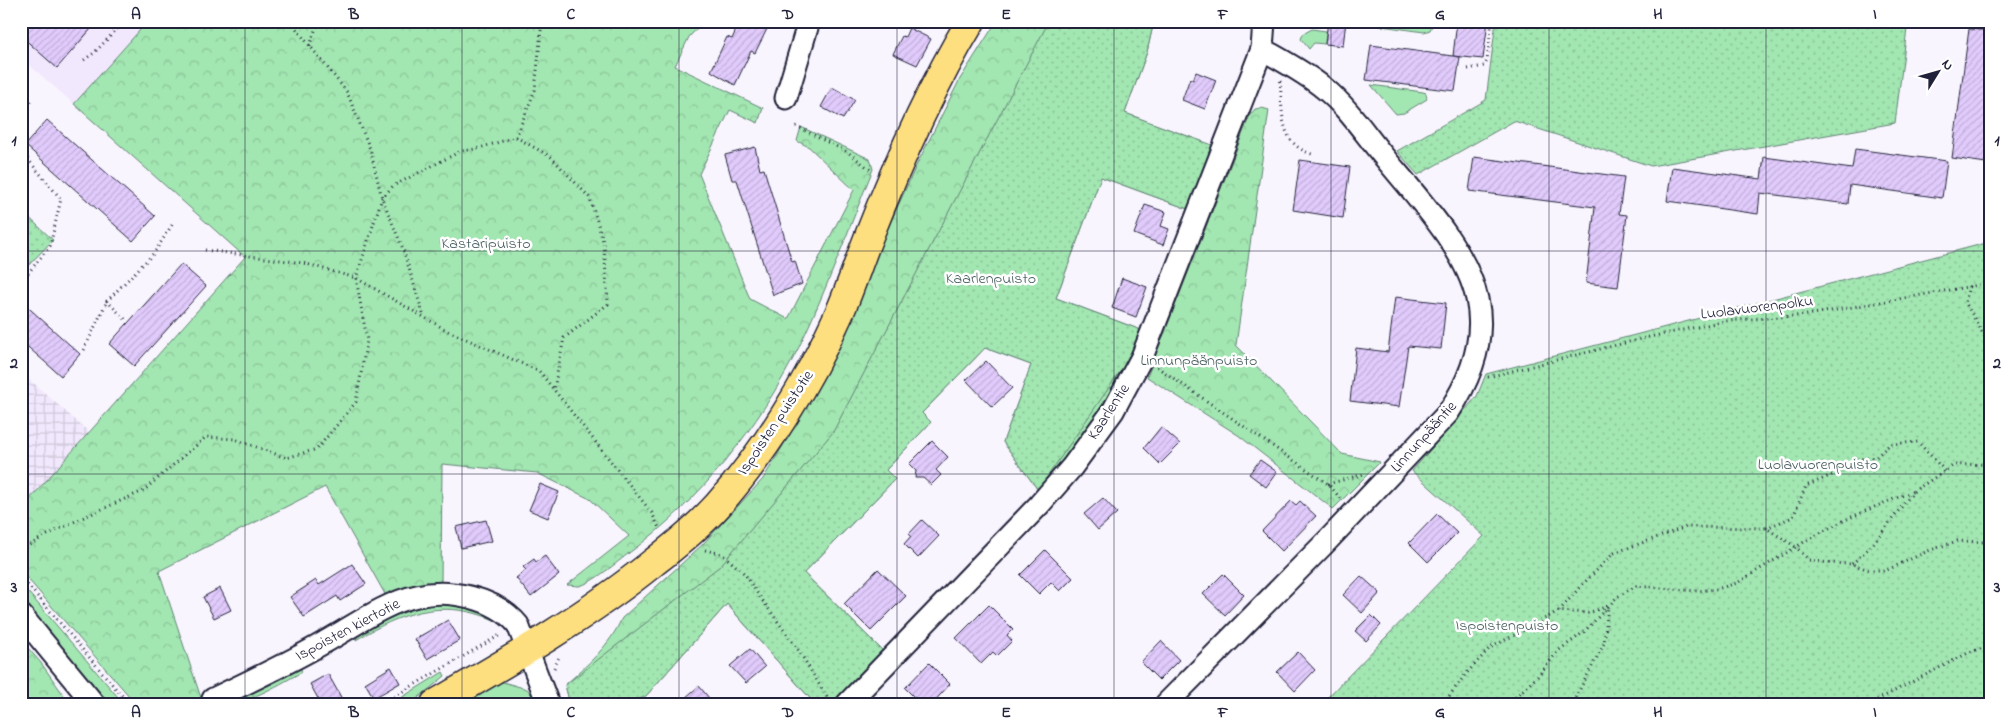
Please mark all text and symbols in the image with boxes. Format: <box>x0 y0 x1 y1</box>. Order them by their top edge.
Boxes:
text: A <box>131 3 141 27</box>
text: B <box>348 3 360 27</box>
text: C <box>567 3 576 27</box>
text: D <box>781 3 794 27</box>
text: E <box>1001 3 1011 27</box>
text: F <box>1217 3 1229 27</box>
text: G <box>1435 3 1445 27</box>
text: H <box>1653 3 1663 27</box>
text: I <box>1873 3 1877 27</box>
north arrow <box>1914 48 1964 98</box>
text: N <box>1936 55 1958 75</box>
text: 1 <box>11 129 17 153</box>
text: 1 <box>1994 129 2000 153</box>
park label: Kastaripuisto <box>442 232 530 256</box>
park label: Kaarlenpuisto <box>946 267 1036 291</box>
street label: Luolavuorenpolku <box>1699 289 1815 327</box>
park label: Linnunpäänpuisto <box>1141 349 1257 373</box>
text: 2 <box>9 352 18 376</box>
text: 2 <box>1992 352 2001 376</box>
street label: Ispoisten puistotie <box>732 365 821 480</box>
street label: Kaarlentie <box>1082 378 1137 445</box>
street label: Linnunpääntie <box>1385 395 1464 478</box>
park label: Luolavuorenpuisto <box>1758 453 1878 477</box>
text: 3 <box>10 576 18 600</box>
text: 3 <box>1993 576 2001 600</box>
street label: Ispoisten kiertotie <box>291 592 405 668</box>
park label: Ispoistenpuisto <box>1456 614 1558 638</box>
text: A <box>131 701 141 725</box>
text: B <box>348 701 360 725</box>
text: C <box>567 701 576 725</box>
text: D <box>781 701 794 725</box>
text: E <box>1001 701 1011 725</box>
text: F <box>1217 701 1229 725</box>
text: G <box>1435 701 1445 725</box>
text: H <box>1653 701 1663 725</box>
text: I <box>1873 701 1877 725</box>

